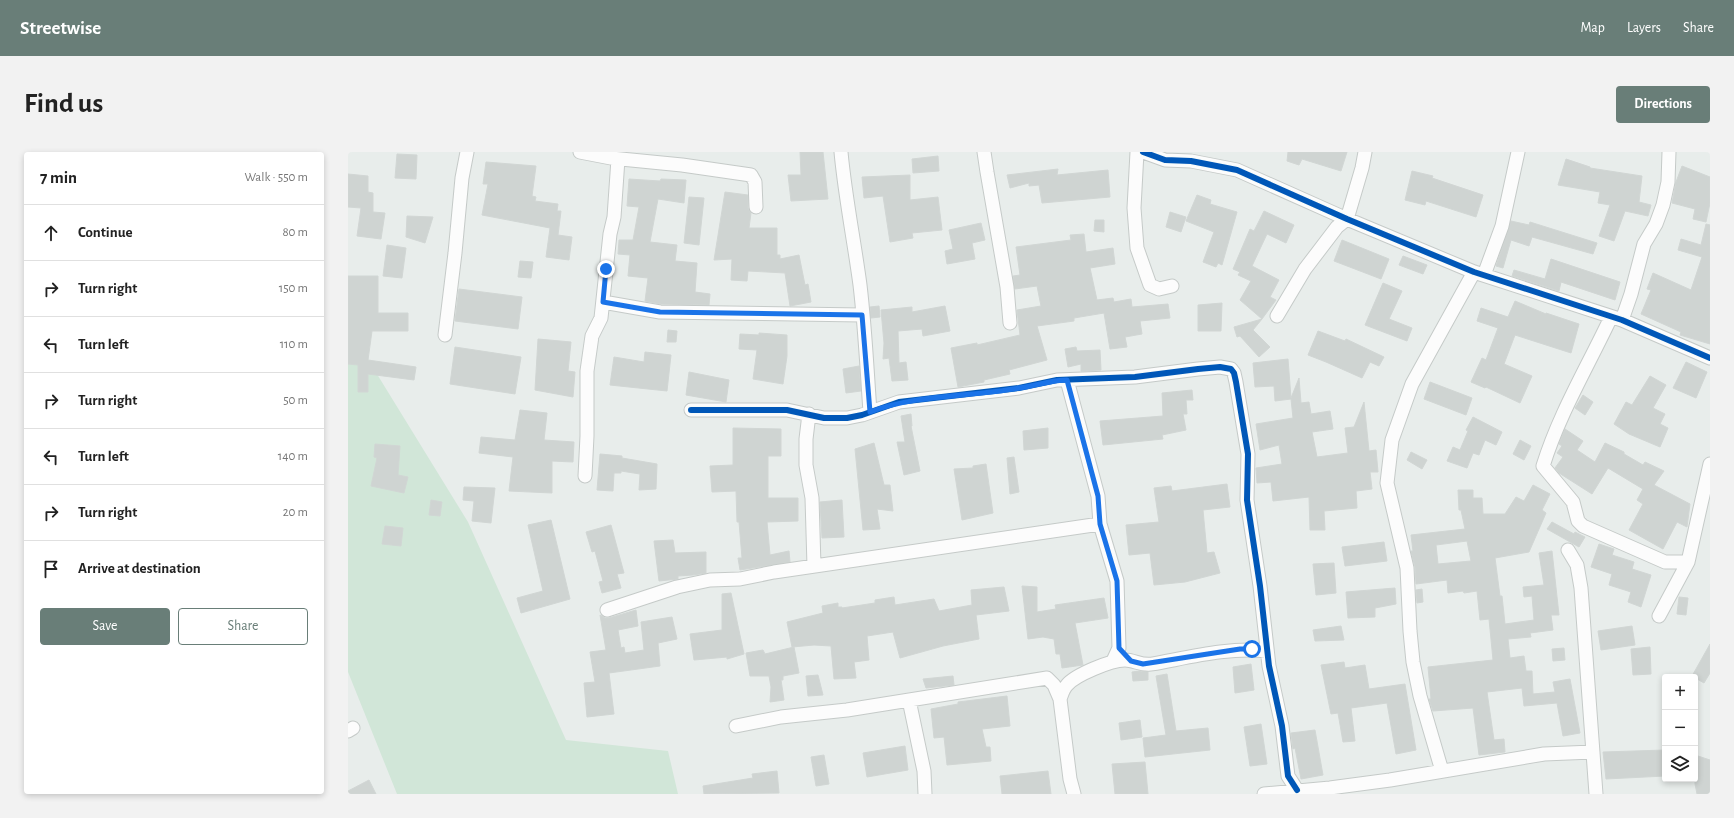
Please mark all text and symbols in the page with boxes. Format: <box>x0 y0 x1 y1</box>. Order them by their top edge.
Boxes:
text: Streetwise <box>20 19 101 38</box>
text: Map <box>1580 21 1605 35</box>
text: Layers <box>1627 21 1661 35</box>
text: Share <box>1683 21 1714 35</box>
button: Directions <box>1616 86 1710 123</box>
text: Find us <box>24 90 103 118</box>
text: 7 min <box>40 169 77 186</box>
text: Walk · 550 m <box>244 171 308 184</box>
icon: ahead <box>40 222 62 244</box>
text: Continue <box>78 225 133 240</box>
text: 80 m <box>282 226 308 239</box>
route end <box>597 260 615 278</box>
icon: right <box>40 278 62 300</box>
text: Turn right <box>78 281 137 296</box>
text: 150 m <box>279 282 308 295</box>
icon: left <box>40 334 62 356</box>
text: Turn left <box>78 337 129 352</box>
text: 110 m <box>280 338 308 351</box>
icon: right <box>40 390 62 412</box>
text: Turn right <box>78 393 137 408</box>
text: 50 m <box>283 394 308 407</box>
icon: left <box>40 446 62 468</box>
text: Turn left <box>78 449 129 464</box>
text: 140 m <box>278 450 308 463</box>
icon: right <box>40 502 62 524</box>
text: Turn right <box>78 505 137 520</box>
text: 20 m <box>283 506 308 519</box>
icon: arrive <box>40 558 62 580</box>
text: Arrive at destination <box>78 561 201 576</box>
button: Save <box>40 608 170 645</box>
button: Share <box>178 608 308 645</box>
route start <box>1243 640 1261 658</box>
map controls <box>1662 674 1698 782</box>
button: + <box>1662 674 1698 710</box>
button: − <box>1662 710 1698 746</box>
button: layers <box>1662 746 1698 782</box>

